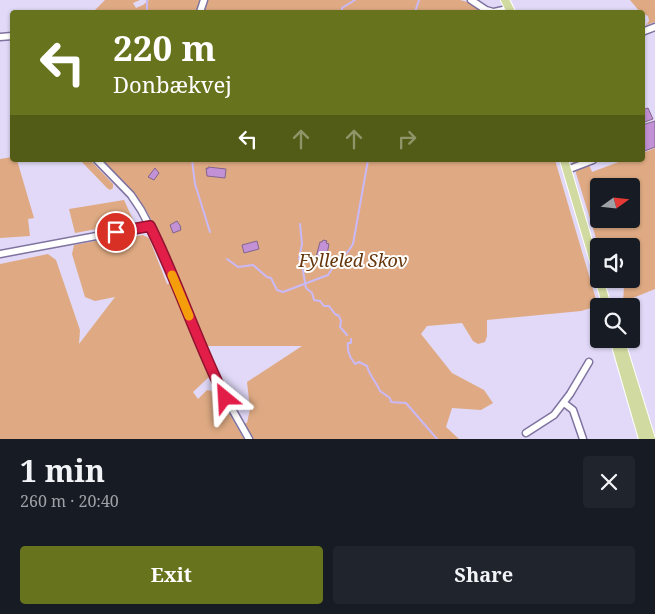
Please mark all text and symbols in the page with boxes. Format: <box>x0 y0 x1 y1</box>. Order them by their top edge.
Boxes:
text: 220 m <box>113 24 216 71</box>
icon: left <box>30 30 95 95</box>
text: Donbækvej <box>113 69 232 99</box>
icon: left <box>234 125 262 153</box>
icon: ahead <box>287 125 315 153</box>
icon: ahead <box>340 125 368 153</box>
icon: right <box>393 125 421 153</box>
north arrow <box>590 178 640 228</box>
map controls <box>590 178 640 348</box>
pin <box>95 211 137 253</box>
icon: arrive <box>102 218 130 246</box>
button: sound <box>590 238 640 288</box>
park label: Fylleled Skov <box>297 248 408 272</box>
button: search <box>590 298 640 348</box>
position arrow <box>198 371 250 423</box>
text: 1 min <box>20 450 105 491</box>
button: close <box>583 456 635 508</box>
text: 260 m · 20:40 <box>20 490 119 512</box>
button: Exit <box>20 546 323 604</box>
button: Share <box>333 546 635 604</box>

